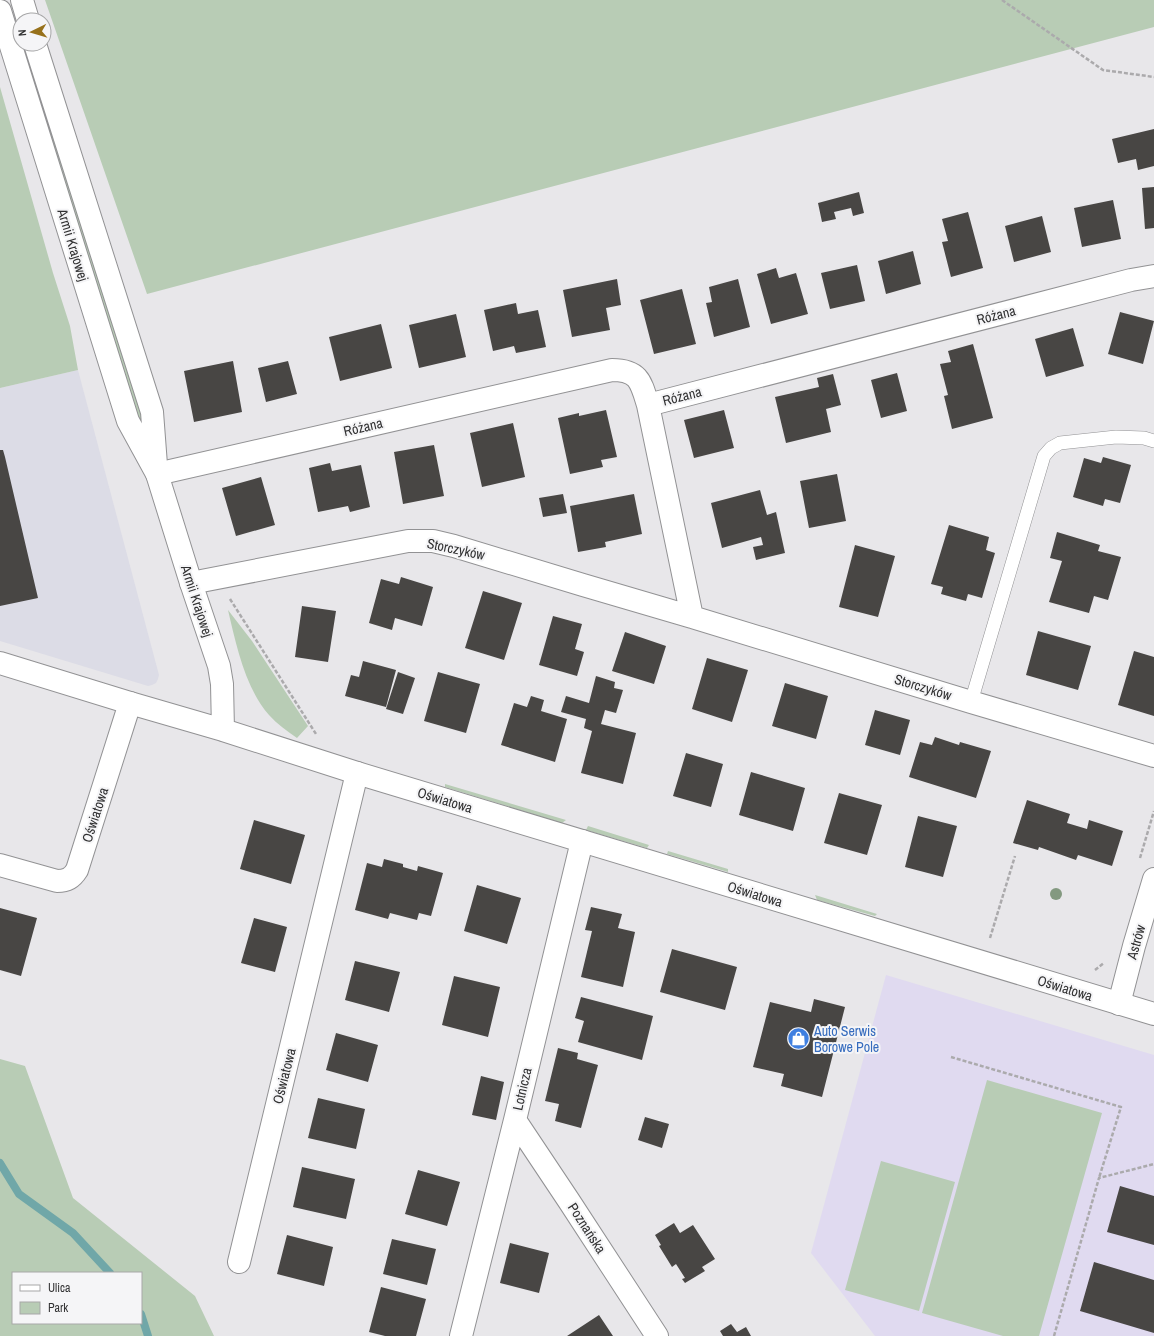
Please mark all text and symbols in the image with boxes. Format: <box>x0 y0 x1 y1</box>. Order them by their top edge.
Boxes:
north arrow <box>12 12 52 52</box>
text: N <box>15 29 29 37</box>
street label: Armii Krajowej <box>53 206 93 283</box>
street label: Różana <box>975 301 1018 329</box>
street label: Różana <box>661 382 704 410</box>
street label: Różana <box>342 414 385 440</box>
street label: Storczyków <box>425 534 487 564</box>
street label: Armii Krajowej <box>177 562 217 639</box>
street label: Storczyków <box>892 670 954 704</box>
street label: Oświatowa <box>415 783 475 817</box>
street label: Oświatowa <box>78 785 113 845</box>
street label: Oświatowa <box>725 877 785 911</box>
street label: Astrów <box>1122 922 1150 962</box>
street label: Oświatowa <box>1035 971 1095 1005</box>
place label: Auto Serwis Borowe Pole <box>813 1022 879 1056</box>
shop icon: Auto Serwis Borowe Pole <box>785 1026 811 1052</box>
street label: Oświatowa <box>268 1046 300 1106</box>
street label: Lotnicza <box>508 1065 536 1112</box>
street label: Poznańska <box>564 1199 610 1257</box>
legend <box>12 1272 142 1324</box>
text: Ulica <box>48 1280 71 1296</box>
text: Park <box>48 1300 68 1316</box>

